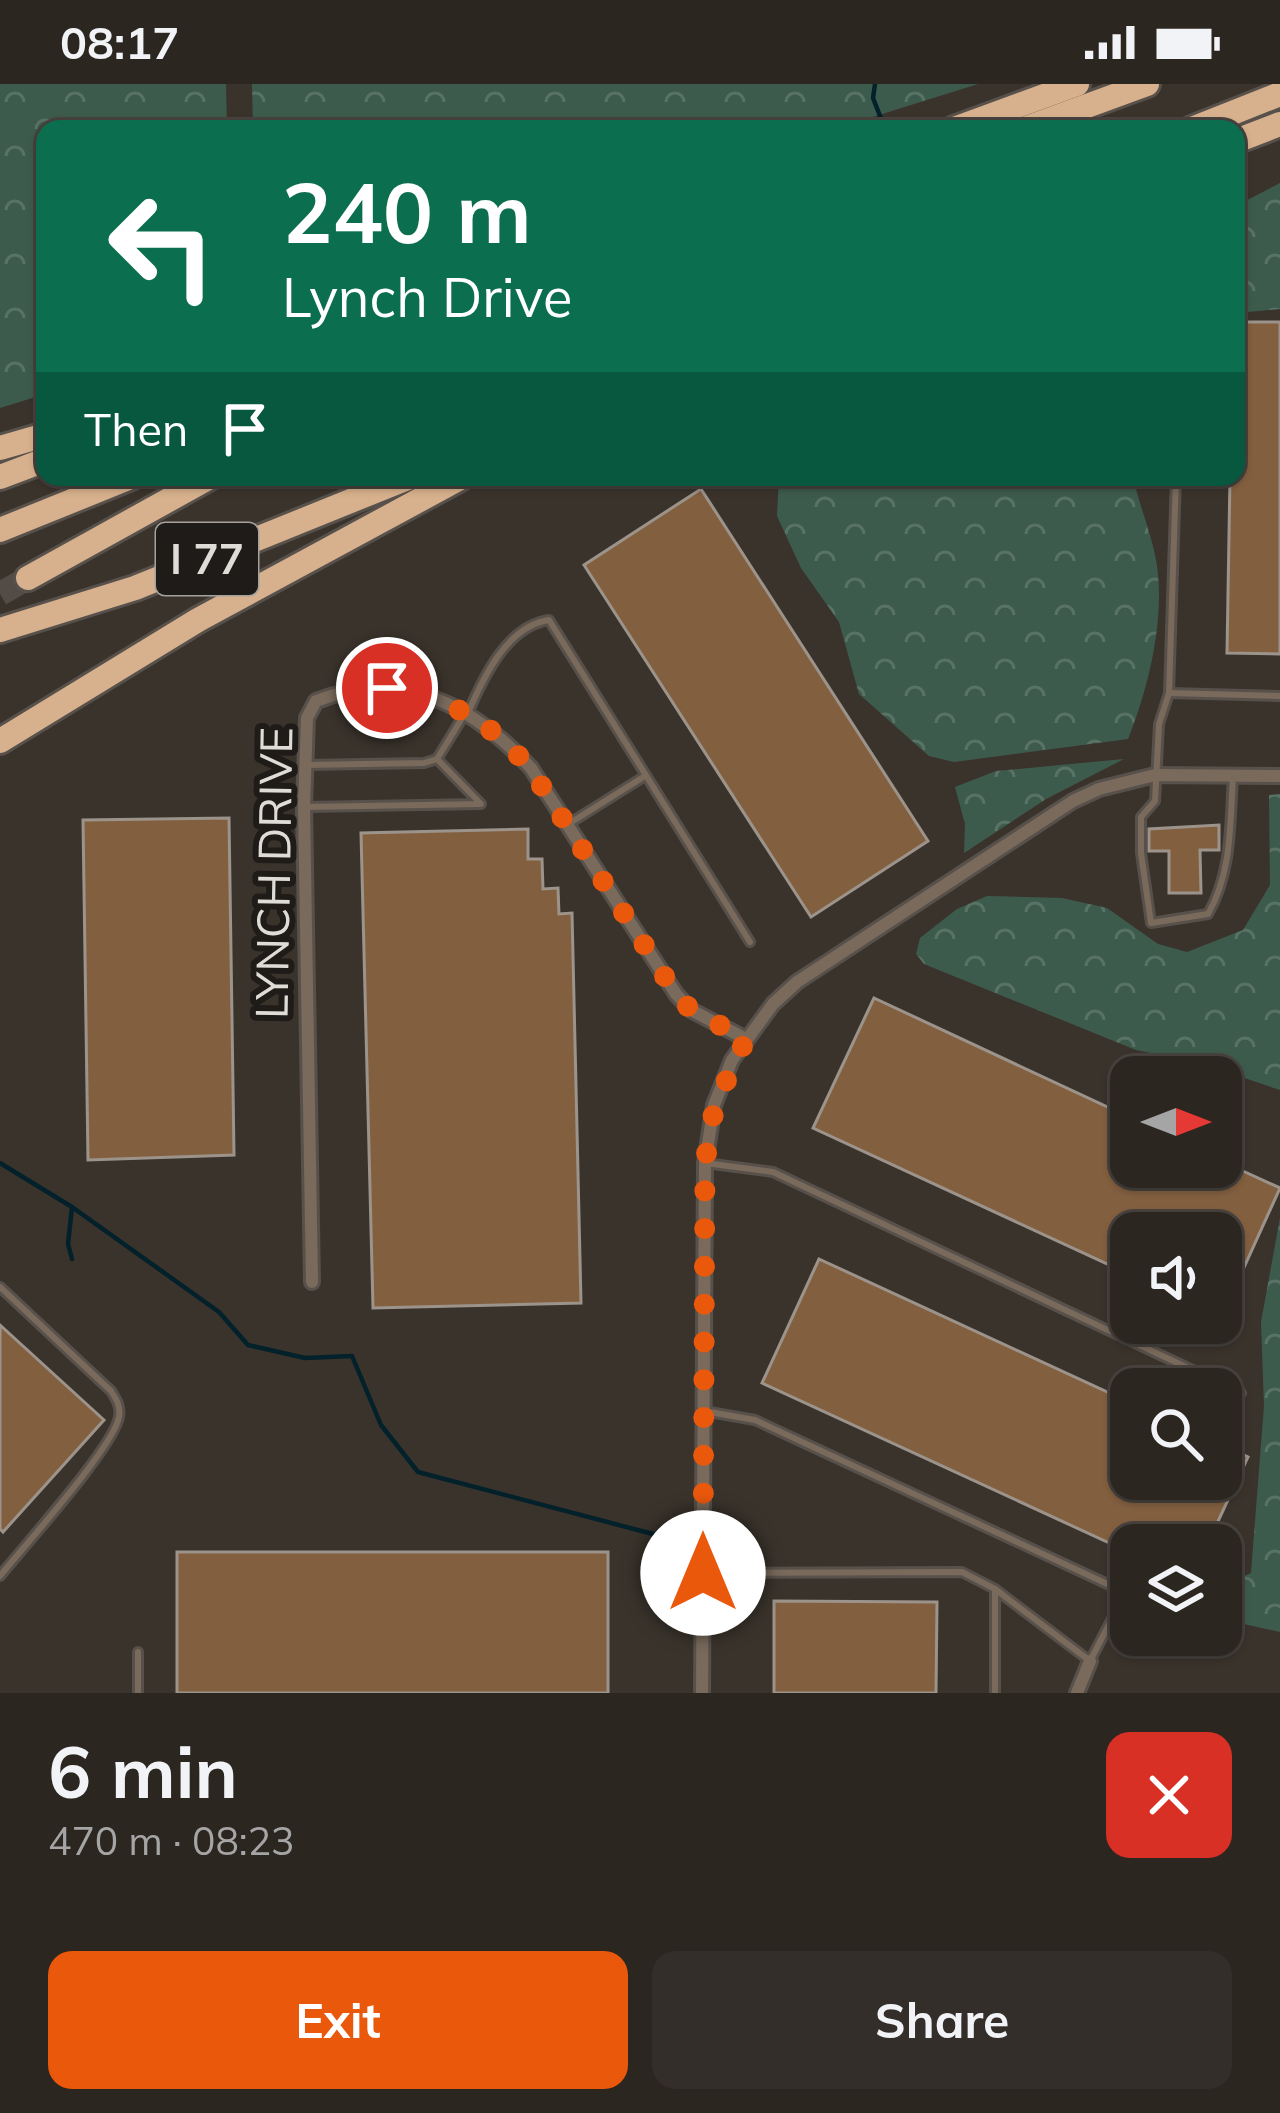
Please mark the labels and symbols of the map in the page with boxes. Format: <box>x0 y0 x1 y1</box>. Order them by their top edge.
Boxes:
road number: I 77 <box>156 523 258 595</box>
pin <box>336 637 438 739</box>
street label: LYNCH DRIVE <box>242 726 304 1020</box>
north arrow <box>1110 1056 1242 1188</box>
position arrow <box>640 1510 766 1636</box>

